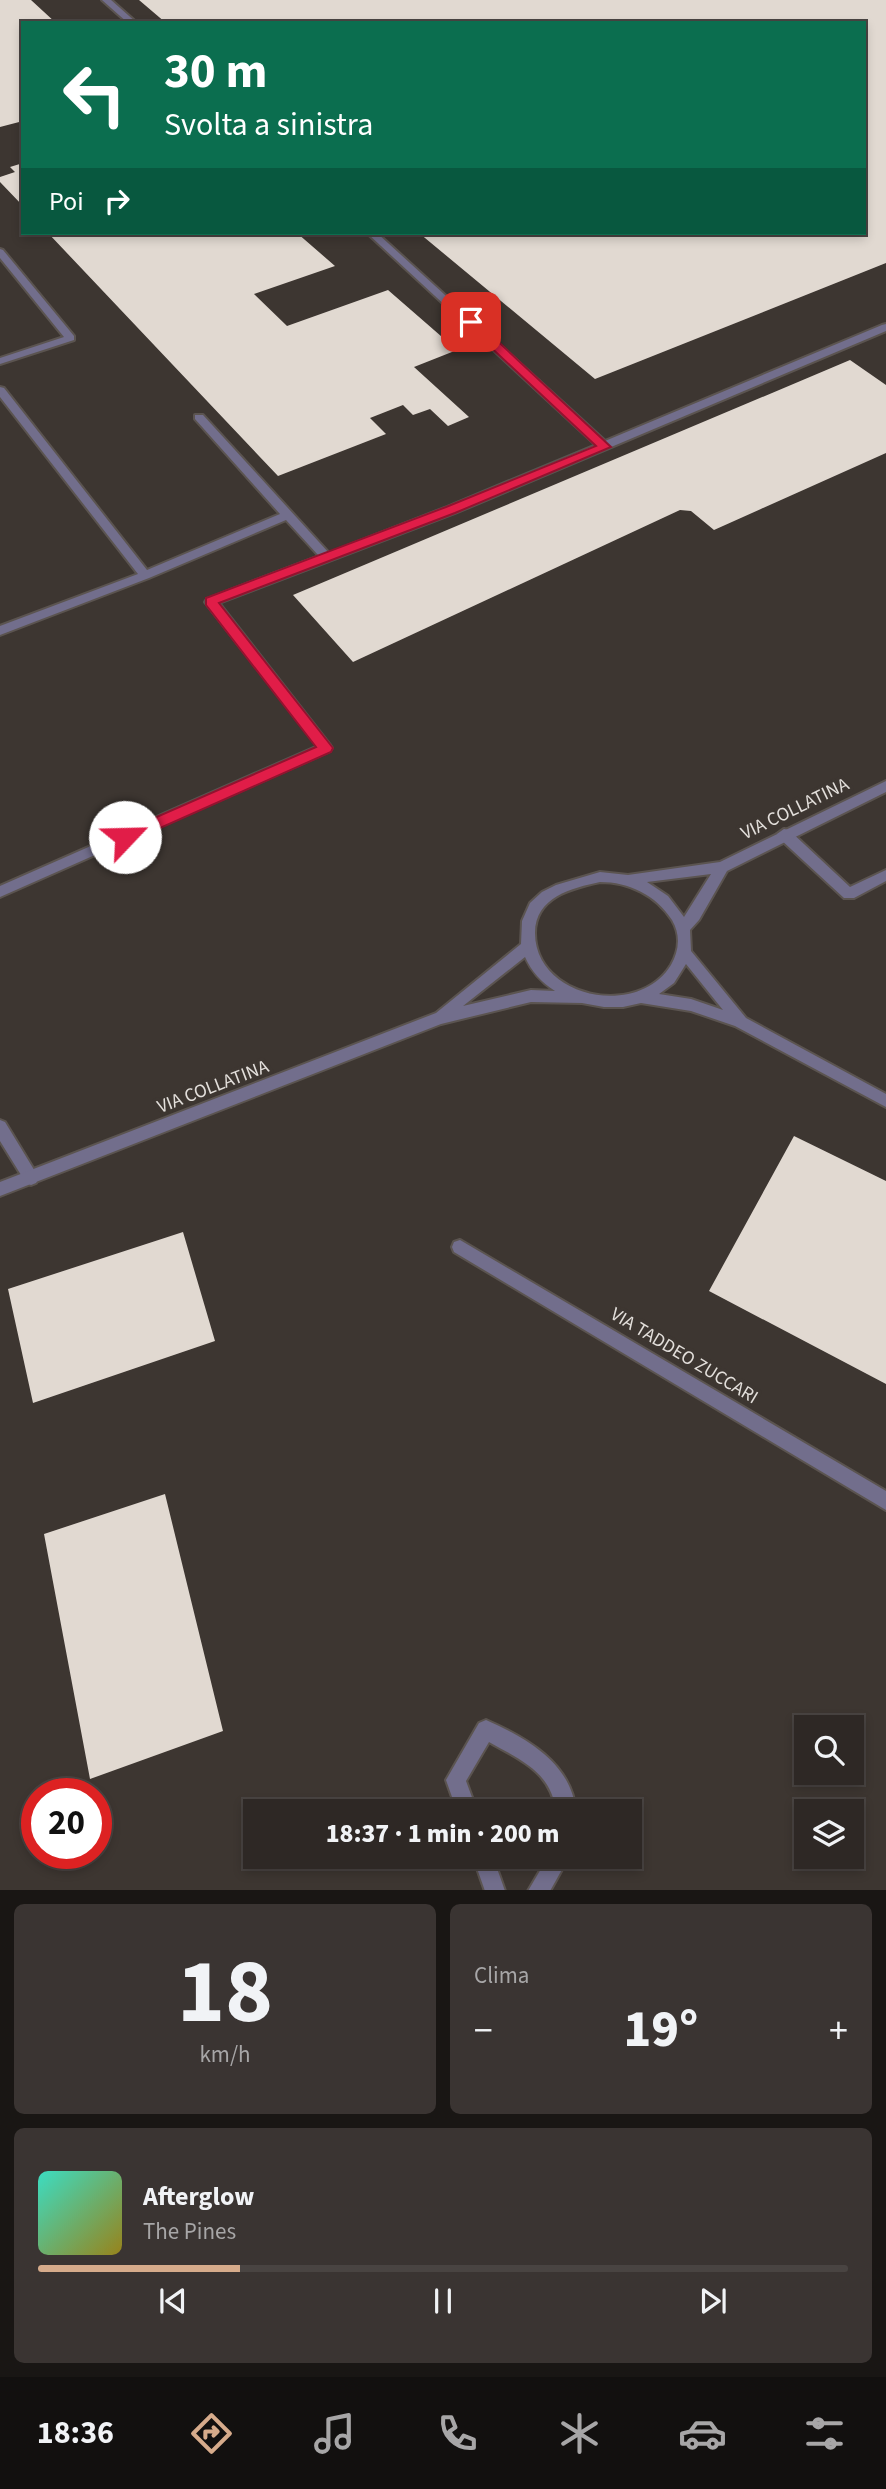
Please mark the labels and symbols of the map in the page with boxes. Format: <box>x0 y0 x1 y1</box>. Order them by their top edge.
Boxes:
pin <box>441 292 501 352</box>
street label: VIA COLLATINA <box>736 771 854 847</box>
position arrow <box>88 800 162 874</box>
street label: VIA COLLATINA <box>153 1053 273 1121</box>
street label: VIA TADDEO ZUCCARI <box>605 1301 763 1411</box>
speed limit sign: 20 <box>21 1778 112 1869</box>

